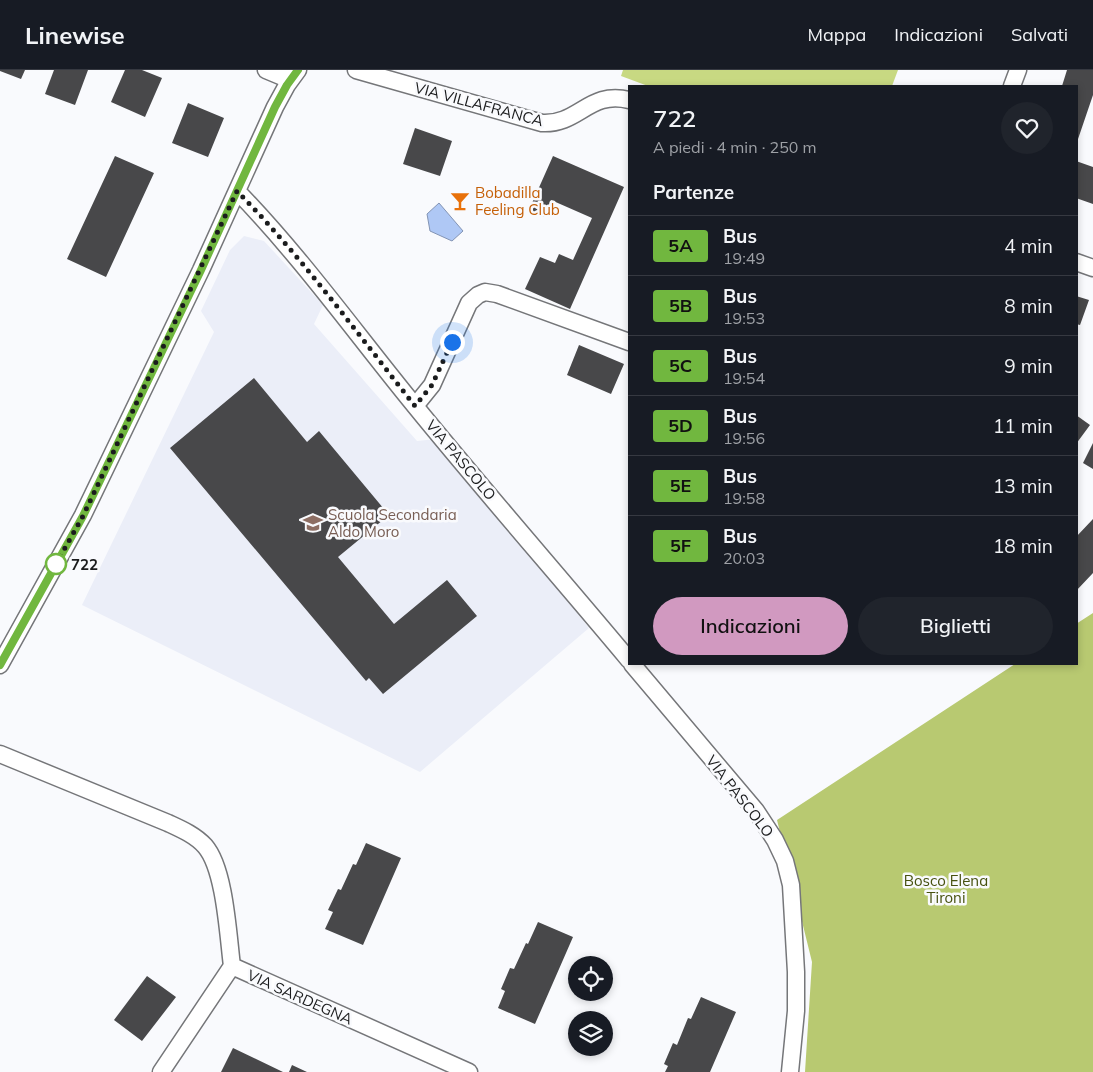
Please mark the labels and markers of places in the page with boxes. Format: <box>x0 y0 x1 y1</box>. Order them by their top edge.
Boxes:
place label: Bobadilla Feeling Club <box>475 183 560 219</box>
bar icon: Bobadilla Feeling Club <box>449 190 471 212</box>
place label: Scuola Secondaria Aldo Moro <box>328 505 457 541</box>
school or university icon: Scuola Secondaria Aldo Moro <box>302 512 324 534</box>
marker: 722 <box>45 553 67 575</box>
place label: 722 <box>71 555 98 574</box>

